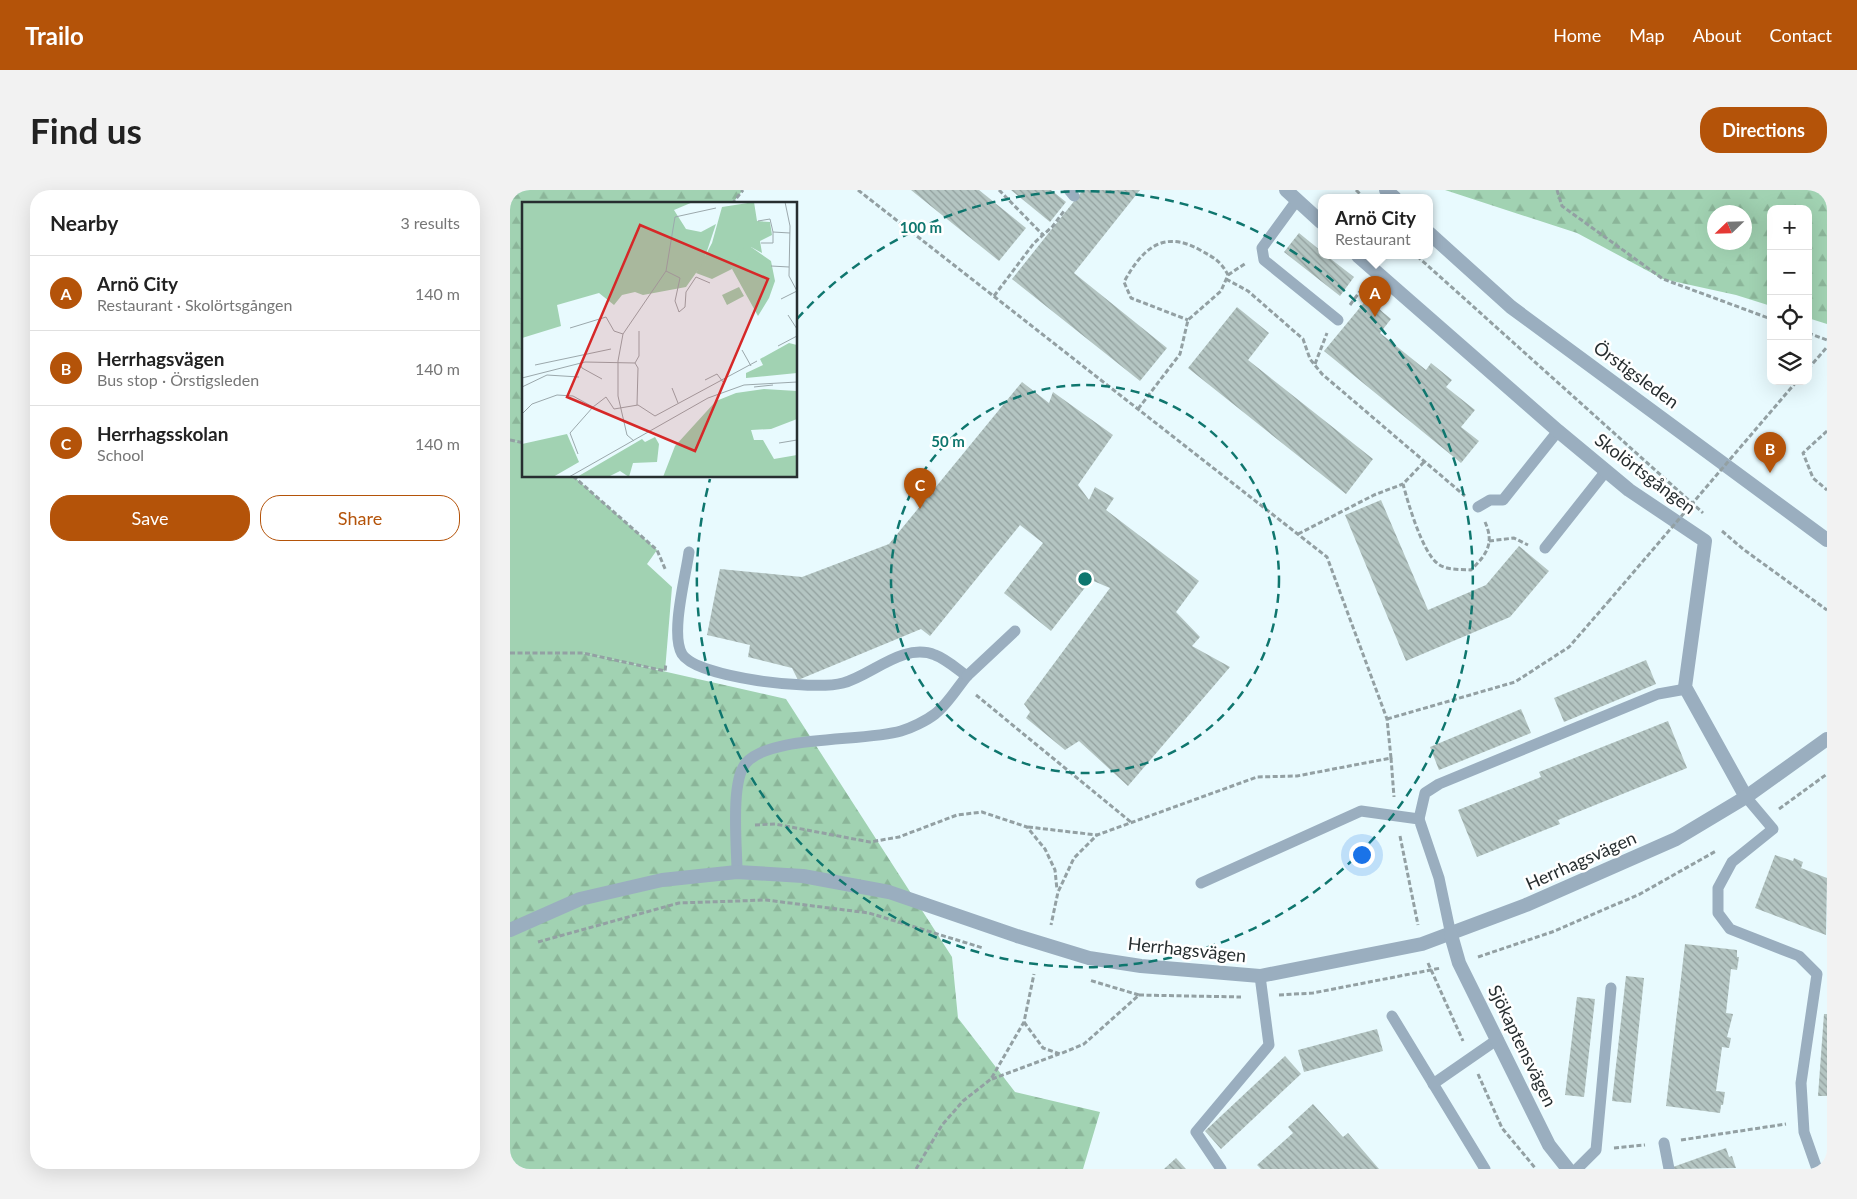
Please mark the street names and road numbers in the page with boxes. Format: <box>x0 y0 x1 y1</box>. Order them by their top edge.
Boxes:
street label: Örstigsleden <box>1590 336 1684 413</box>
street label: Skolörtsgången <box>1591 428 1700 518</box>
street label: Herrhagsvägen <box>1522 826 1639 894</box>
street label: Herrhagsvägen <box>1127 932 1247 966</box>
street label: Sjökaptensvägen <box>1484 981 1562 1110</box>

